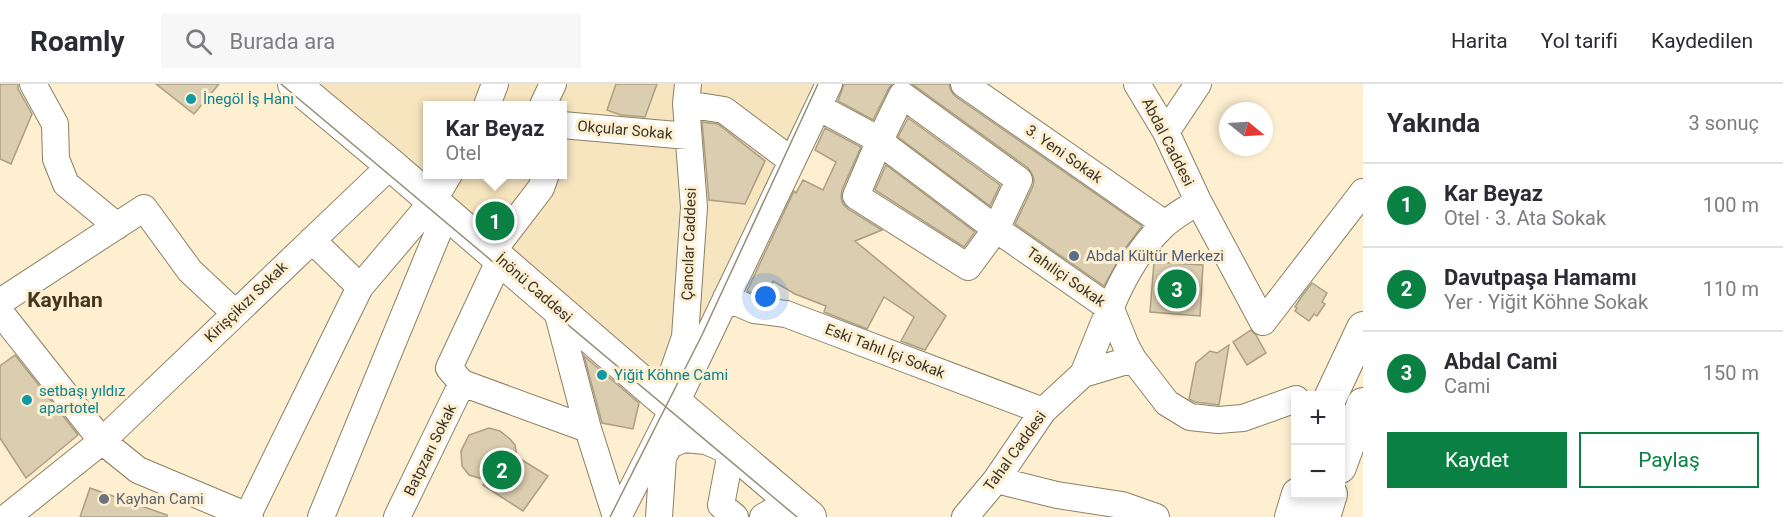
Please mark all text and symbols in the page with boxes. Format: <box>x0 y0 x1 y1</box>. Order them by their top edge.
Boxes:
search box <box>161 14 581 68</box>
text: Roamly <box>30 25 125 58</box>
icon: search <box>182 25 215 58</box>
text: Burada ara <box>230 29 335 54</box>
text: Harita <box>1451 29 1508 53</box>
text: Yol tarifi <box>1541 29 1618 53</box>
text: Kaydedilen <box>1651 29 1753 53</box>
place label: İnegöl İş Hanı <box>203 90 294 108</box>
marker: İnegöl İş Hanı <box>184 92 198 106</box>
street label: Abdal Caddesi <box>1138 95 1198 189</box>
popup <box>423 101 567 179</box>
north arrow <box>1219 102 1273 156</box>
text: Yakında <box>1387 108 1480 138</box>
text: 3 sonuç <box>1689 111 1759 135</box>
text: Kar Beyaz <box>446 116 544 141</box>
street label: Okçular Sokak <box>577 117 674 143</box>
street label: 3. Yeni Sokak <box>1022 121 1106 187</box>
text: Otel <box>446 141 481 165</box>
text: Kar Beyaz <box>1444 181 1543 206</box>
street label: Çancılar Caddesi <box>678 187 700 301</box>
text: 1 <box>1401 193 1412 217</box>
text: 100 m <box>1703 193 1759 217</box>
pin: 1 <box>476 198 514 244</box>
text: Otel · 3. Ata Sokak <box>1444 206 1606 230</box>
street label: Tahıliçi Sokak <box>1023 243 1109 311</box>
place label: Abdal Kültür Merkezi <box>1086 247 1224 265</box>
marker: Abdal Kültür Merkezi <box>1067 249 1081 263</box>
street label: İnönü Caddesi <box>492 250 576 326</box>
street label: Kirişçikızı Sokak <box>201 258 291 346</box>
text: Davutpaşa Hamamı <box>1444 265 1637 290</box>
pin: 3 <box>1158 266 1196 312</box>
text: 2 <box>1401 277 1412 301</box>
text: 110 m <box>1703 277 1759 301</box>
your location <box>751 282 780 311</box>
district label: Kayıhan <box>27 288 103 312</box>
text: Yer · Yiğit Köhne Sokak <box>1444 290 1648 314</box>
street label: Eski Tahıl İçi Sokak <box>823 320 948 382</box>
text: Abdal Cami <box>1444 349 1558 374</box>
text: 3 <box>1401 361 1412 385</box>
text: 150 m <box>1703 361 1759 385</box>
place label: Yiğit Köhne Cami <box>614 366 728 384</box>
marker: Yiğit Köhne Cami <box>595 368 609 382</box>
text: Cami <box>1444 374 1490 398</box>
place label: setbaşı yıldız apartotel <box>39 382 125 417</box>
map controls <box>1291 391 1345 499</box>
button: + <box>1291 391 1345 445</box>
marker: setbaşı yıldız apartotel <box>20 393 34 407</box>
street label: Batpzarı Sokak <box>400 401 460 499</box>
street label: Tahal Caddesi <box>980 408 1050 494</box>
button: Kaydet <box>1387 432 1567 488</box>
button: Paylaş <box>1579 432 1759 488</box>
button: − <box>1291 445 1345 499</box>
pin: 2 <box>482 448 522 492</box>
place label: Kayhan Cami <box>116 490 204 508</box>
marker: Kayhan Cami <box>97 492 111 506</box>

